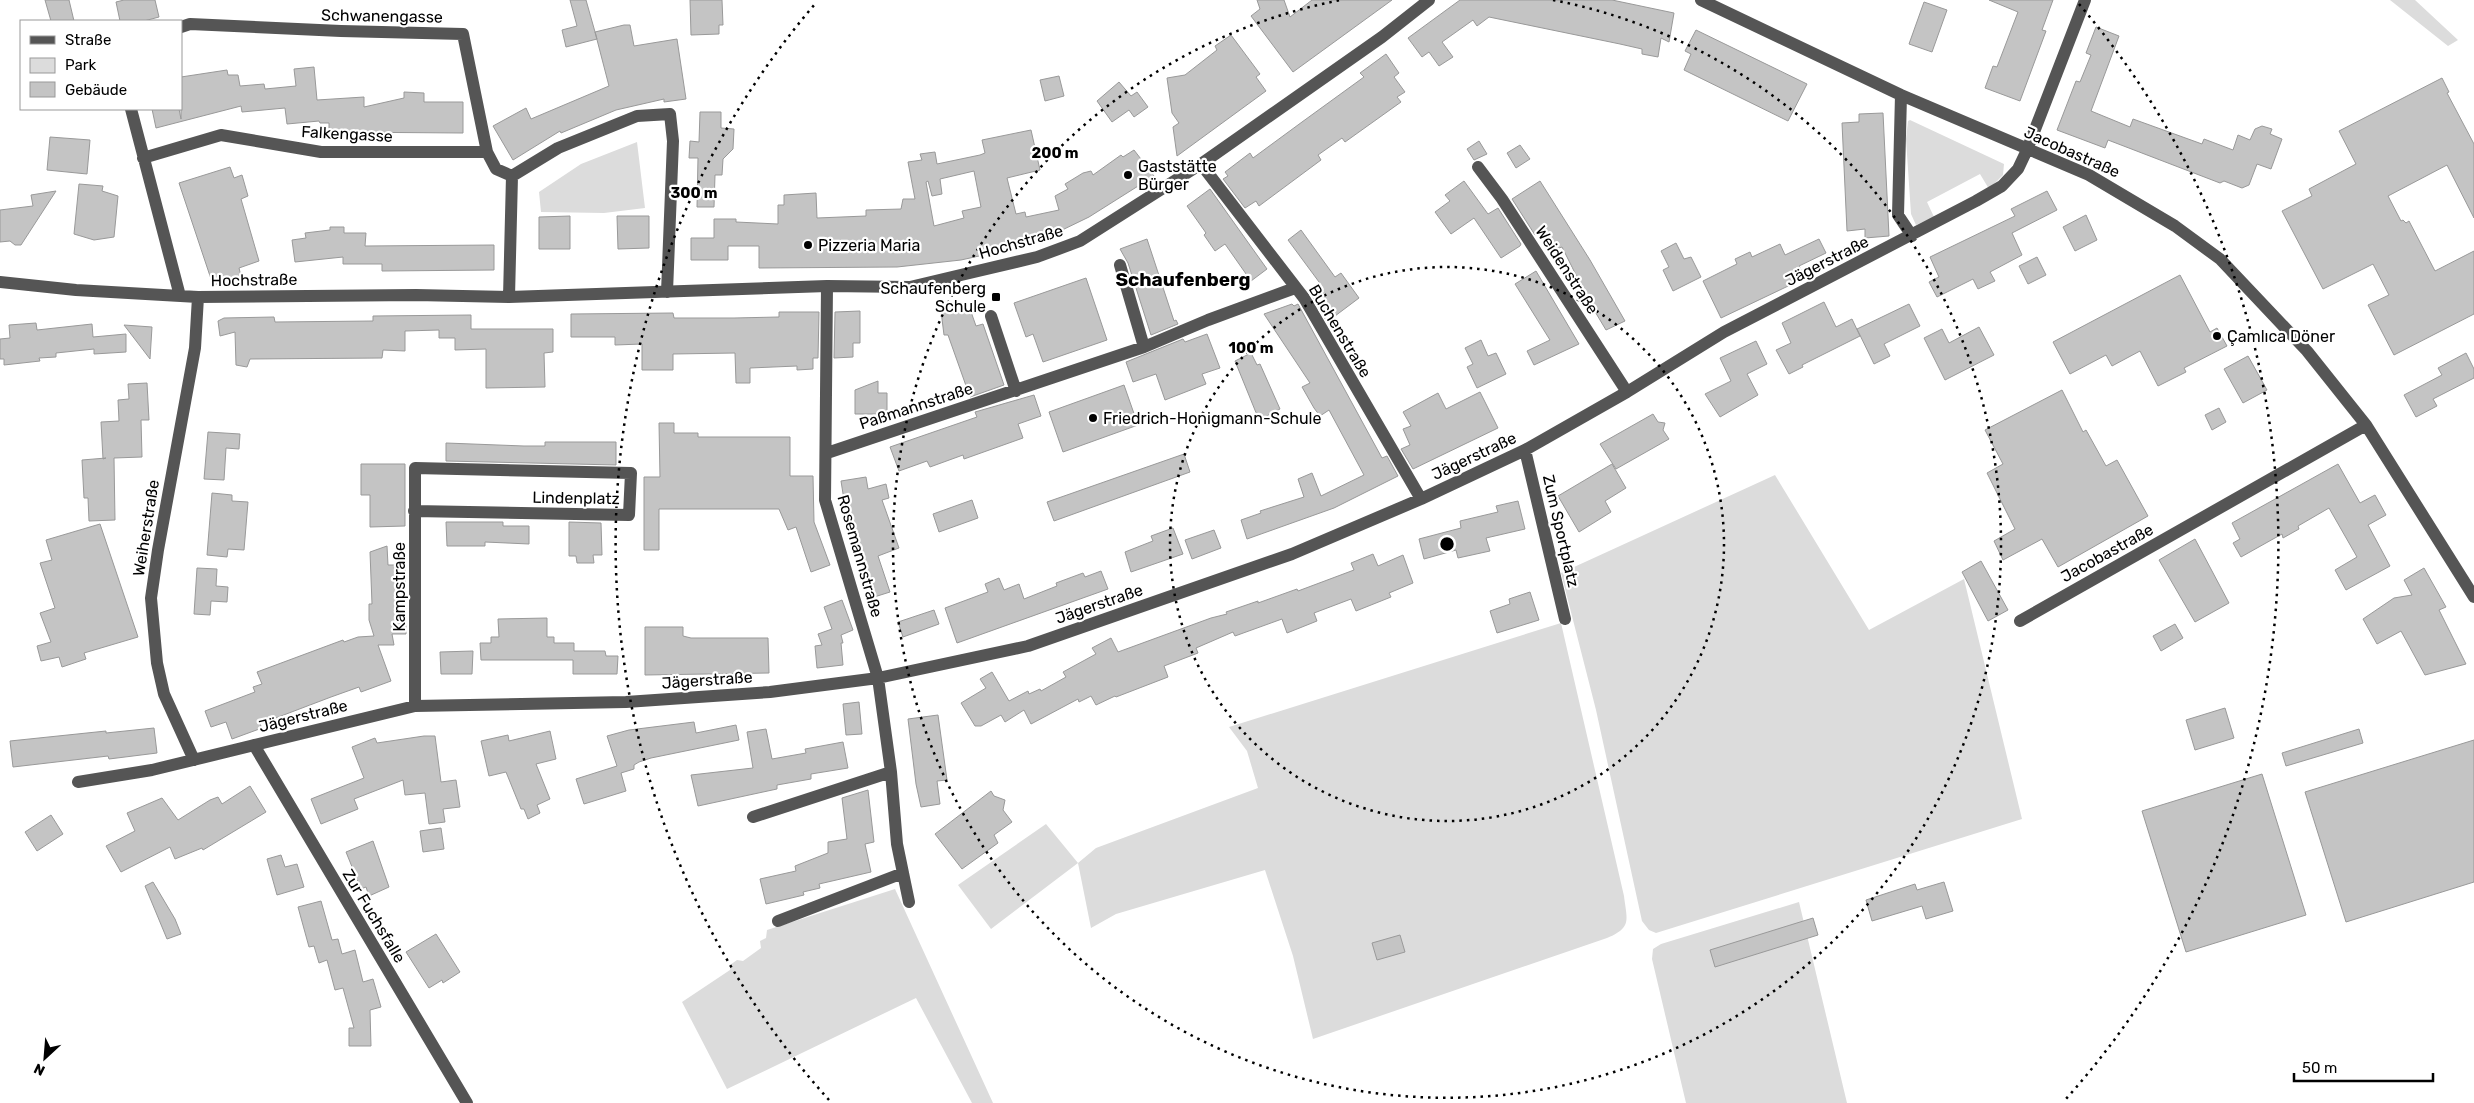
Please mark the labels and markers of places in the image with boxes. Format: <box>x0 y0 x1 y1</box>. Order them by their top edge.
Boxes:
place label: Gaststätte Bürger <box>1138 157 1217 194</box>
marker: Gaststätte Bürger <box>1122 169 1134 181</box>
place label: Pizzeria Maria <box>818 236 920 255</box>
marker: Pizzeria Maria <box>802 239 814 251</box>
place label: Schaufenberg Schule <box>880 279 986 316</box>
marker: Schaufenberg Schule <box>990 291 1002 303</box>
place label: Çamlıca Döner <box>2227 327 2335 346</box>
marker: Çamlıca Döner <box>2211 330 2223 342</box>
place label: Friedrich-Honigmann-Schule <box>1103 409 1321 428</box>
marker: Friedrich-Honigmann-Schule <box>1087 412 1099 424</box>
centre of rings <box>1438 535 1456 553</box>

